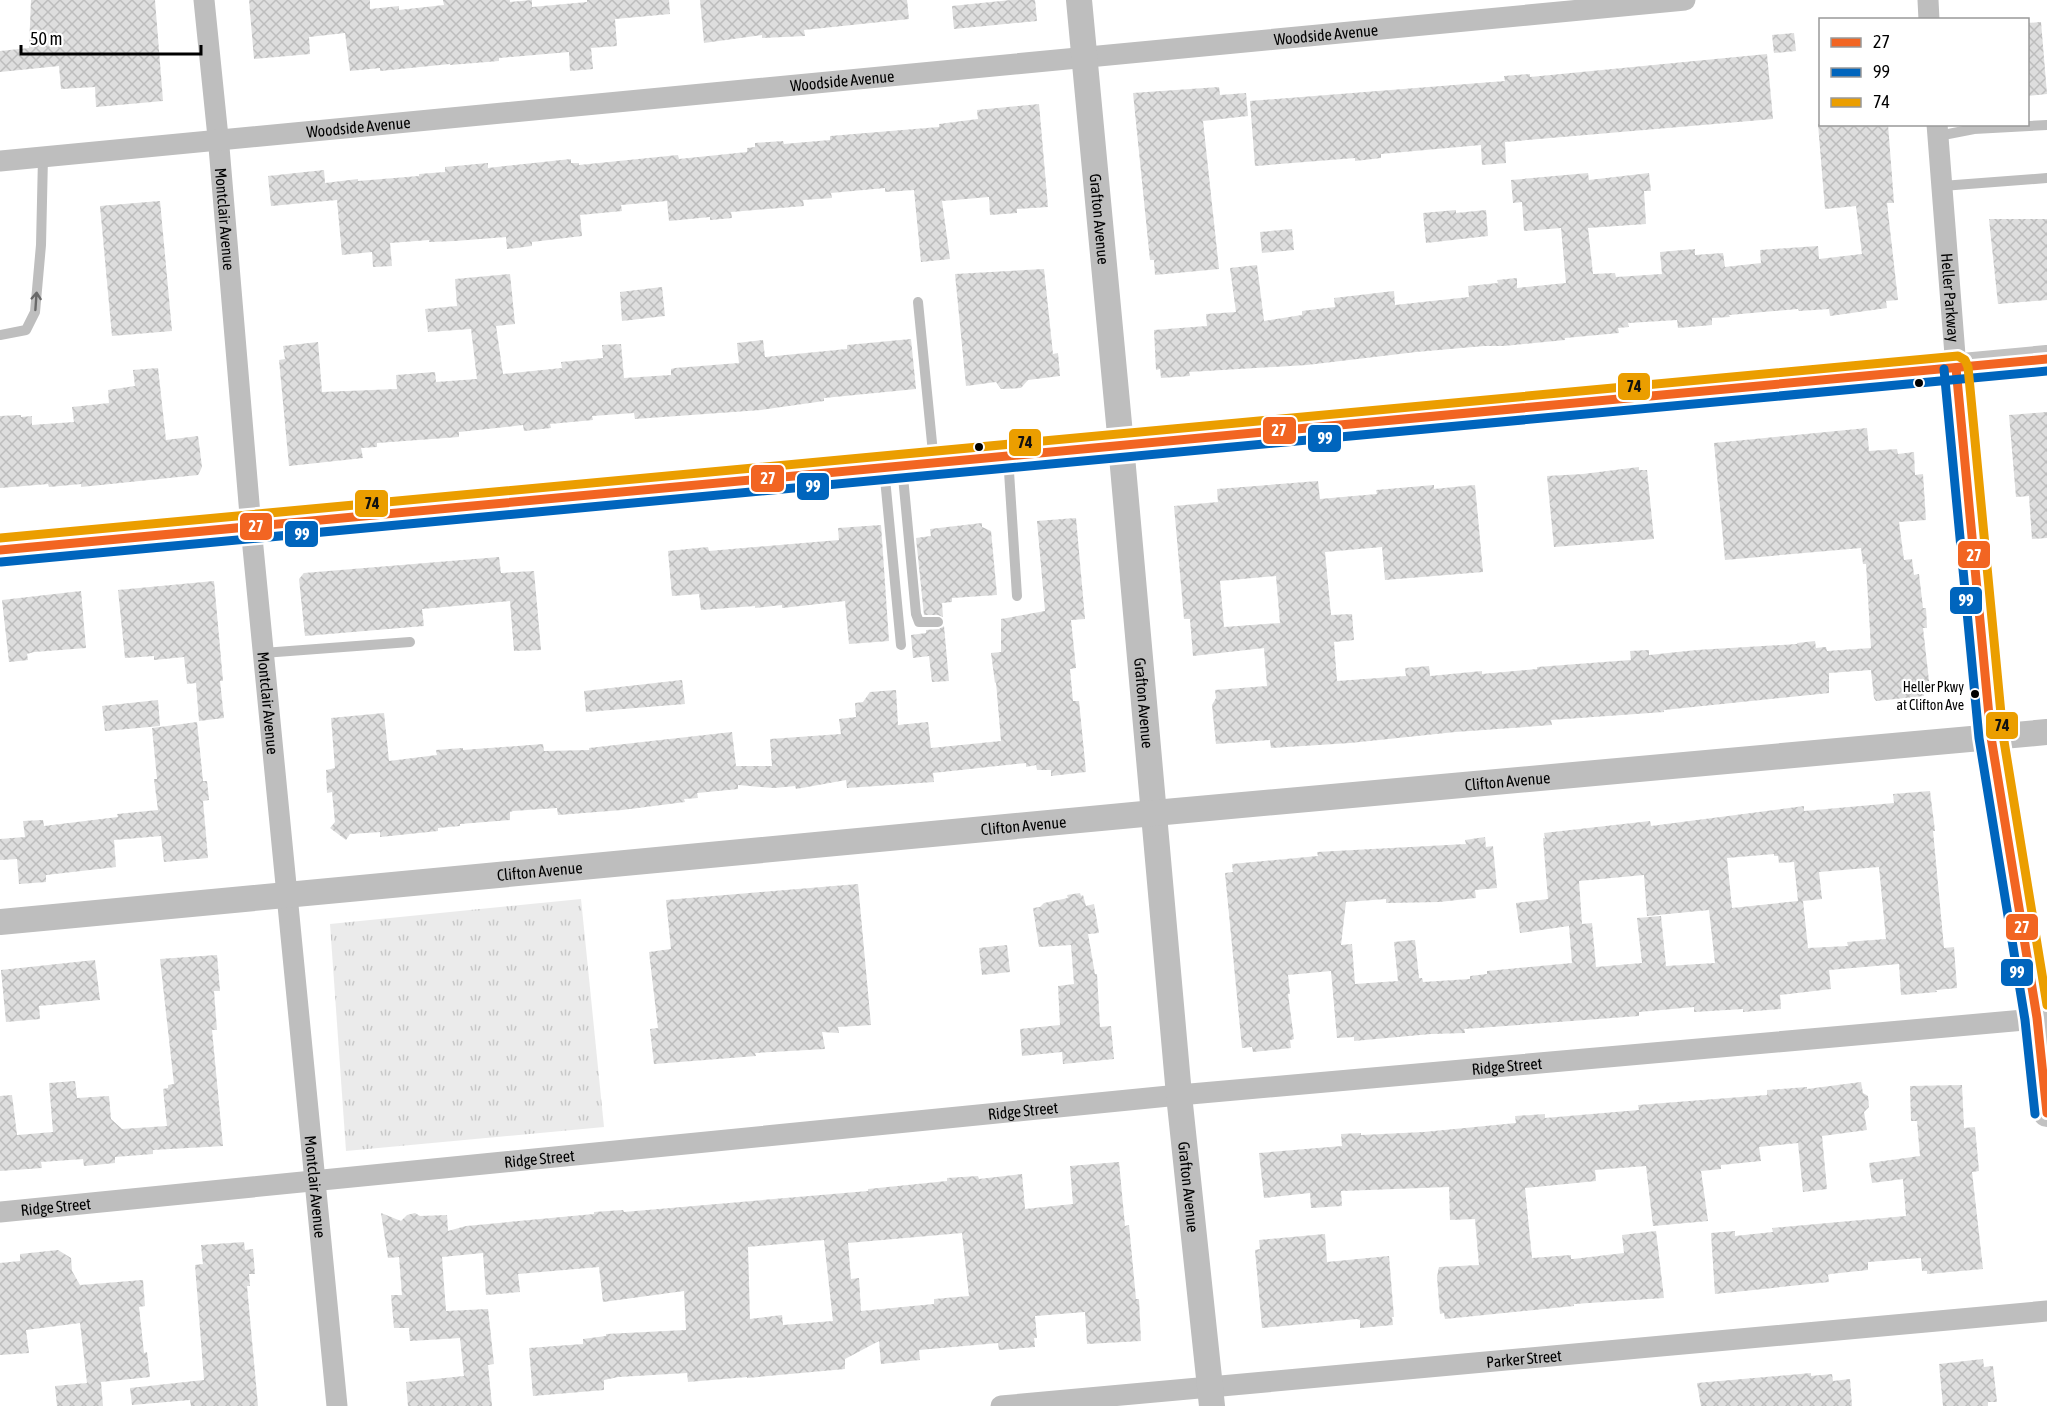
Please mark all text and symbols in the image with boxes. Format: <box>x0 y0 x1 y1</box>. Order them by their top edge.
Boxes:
scale bar <box>21 18 201 56</box>
legend <box>1819 18 2029 126</box>
street label: Woodside Avenue <box>1273 20 1379 48</box>
text: 50 m <box>30 28 62 49</box>
text: 27 <box>1873 31 1890 52</box>
text: 99 <box>1873 61 1890 82</box>
street label: Woodside Avenue <box>789 67 895 94</box>
text: 74 <box>1873 91 1890 112</box>
street label: Woodside Avenue <box>305 113 411 141</box>
street label: Montclair Avenue <box>212 167 238 271</box>
street label: Grafton Avenue <box>1086 173 1113 265</box>
street label: Heller Parkway <box>1938 252 1963 343</box>
one-way arrow <box>31 291 42 311</box>
line badge: 74 <box>1617 372 1651 401</box>
text: 74 <box>1626 377 1642 395</box>
unlabelled marker <box>1913 377 1925 389</box>
line badge: 27 <box>1262 416 1297 445</box>
text: 27 <box>1271 421 1287 439</box>
line badge: 99 <box>1307 424 1342 453</box>
line badge: 74 <box>1008 428 1042 457</box>
text: 99 <box>1317 429 1333 447</box>
text: 74 <box>1017 433 1033 451</box>
unlabelled marker <box>973 441 985 453</box>
line badge: 27 <box>750 464 785 493</box>
text: 27 <box>760 469 776 487</box>
line badge: 99 <box>796 472 830 501</box>
text: 99 <box>805 477 821 495</box>
line badge: 74 <box>354 489 389 518</box>
text: 74 <box>364 494 380 512</box>
line badge: 27 <box>239 512 273 541</box>
text: 27 <box>248 517 264 535</box>
line badge: 99 <box>284 520 319 548</box>
text: 99 <box>294 525 310 543</box>
line badge: 27 <box>1957 540 1991 569</box>
text: 27 <box>1966 546 1982 564</box>
line badge: 99 <box>1949 586 1983 615</box>
text: 99 <box>1958 591 1974 609</box>
street label: Montclair Avenue <box>254 651 282 755</box>
street label: Grafton Avenue <box>1131 657 1157 749</box>
place label: Heller Pkwy at Clifton Ave <box>1896 679 1964 713</box>
marker: Heller Pkwy at Clifton Ave <box>1969 688 1981 700</box>
line badge: 74 <box>1985 711 2019 740</box>
text: 74 <box>1994 716 2010 734</box>
street label: Clifton Avenue <box>1464 768 1551 794</box>
street label: Clifton Avenue <box>980 812 1067 838</box>
street label: Clifton Avenue <box>496 858 583 884</box>
line badge: 27 <box>2005 913 2039 941</box>
text: 27 <box>2014 918 2030 936</box>
line badge: 99 <box>2000 958 2034 987</box>
text: 99 <box>2009 963 2025 981</box>
street label: Ridge Street <box>1471 1054 1543 1078</box>
street label: Ridge Street <box>987 1098 1059 1123</box>
street label: Montclair Avenue <box>302 1135 330 1239</box>
street label: Grafton Avenue <box>1175 1141 1203 1233</box>
street label: Ridge Street <box>503 1146 576 1171</box>
street label: Ridge Street <box>20 1194 92 1219</box>
street label: Parker Street <box>1485 1346 1563 1371</box>

